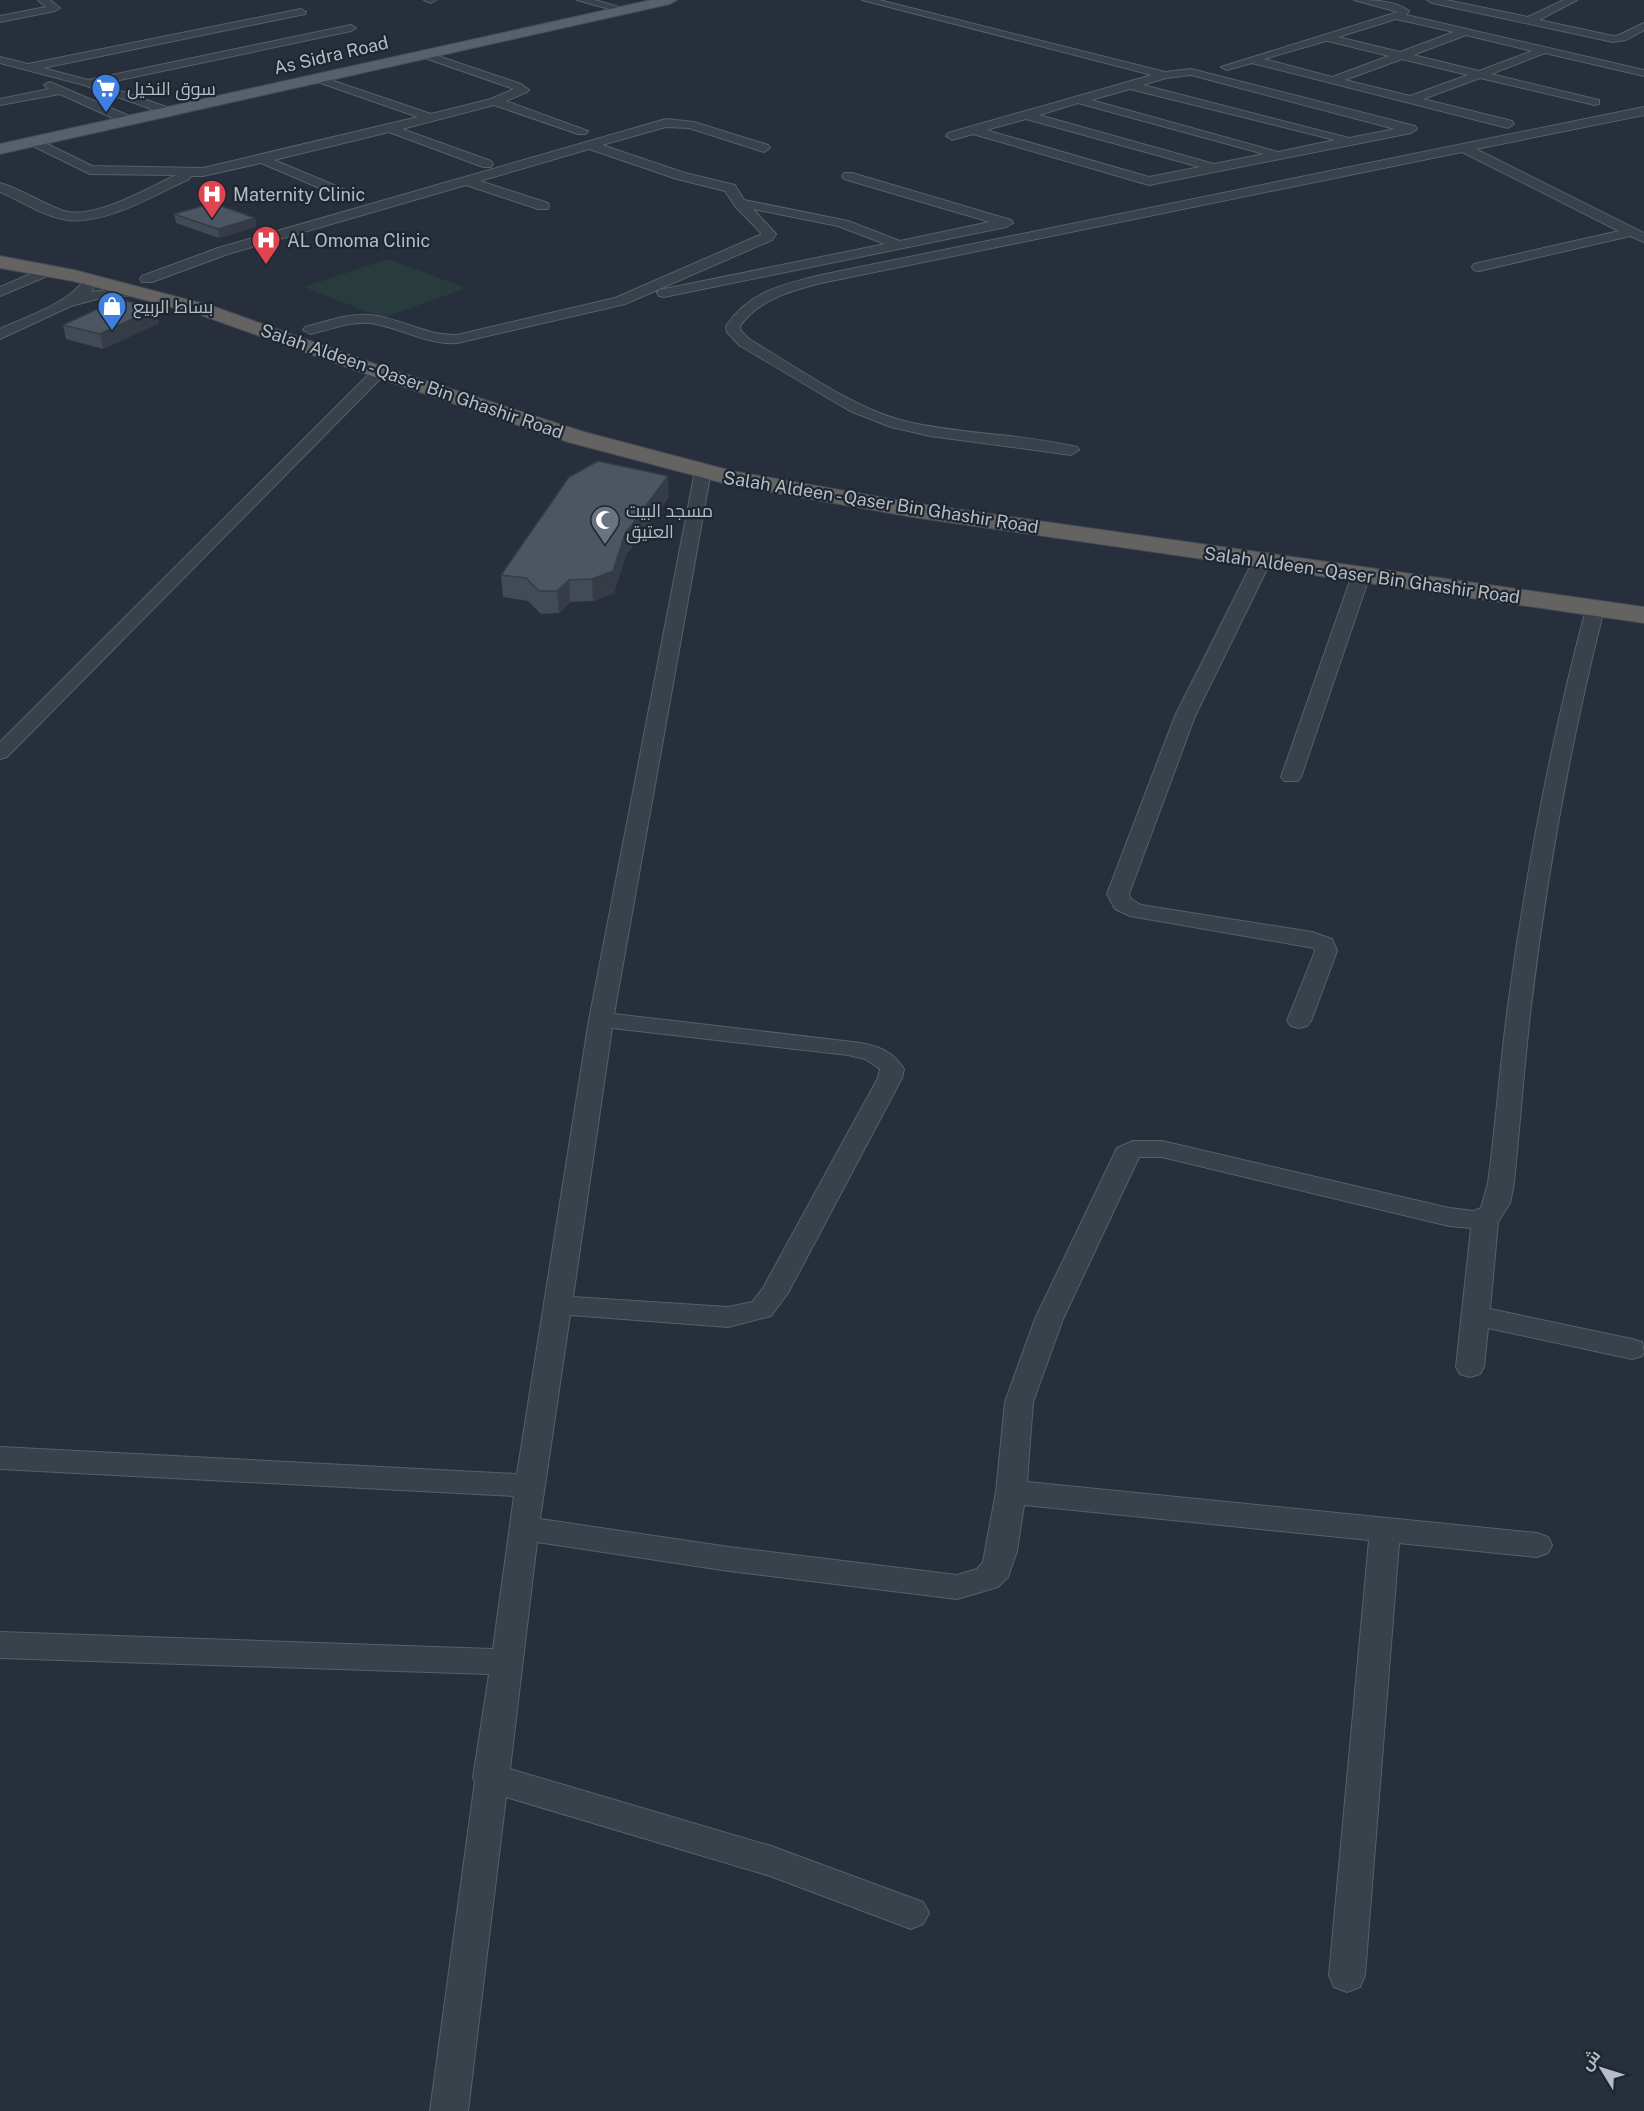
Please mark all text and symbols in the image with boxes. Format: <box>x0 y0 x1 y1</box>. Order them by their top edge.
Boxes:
street label: As Sidra Road <box>272 32 390 78</box>
supermarket icon: سوق النخيل <box>90 72 122 114</box>
place label: سوق النخيل <box>127 78 216 101</box>
hospital icon: Maternity Clinic <box>196 178 228 220</box>
place label: Maternity Clinic <box>233 184 365 205</box>
hospital icon: AL Omoma Clinic <box>250 224 282 266</box>
place label: AL Omoma Clinic <box>287 230 430 251</box>
shop icon: بساط الربيع <box>96 290 128 332</box>
place label: بساط الربيع <box>133 296 213 319</box>
street label: Salah Aldeen - Qaser Bin Ghashir Road <box>258 319 566 443</box>
street label: Salah Aldeen - Qaser Bin Ghashir Road <box>722 467 1040 537</box>
place label: مسجد البيت العتيق <box>626 500 713 544</box>
mosque icon: مسجد البيت العتيق <box>589 504 621 546</box>
street label: Salah Aldeen - Qaser Bin Ghashir Road <box>1203 542 1521 608</box>
north arrow <box>1572 2039 1632 2099</box>
text: ش <box>1577 2046 1604 2074</box>

